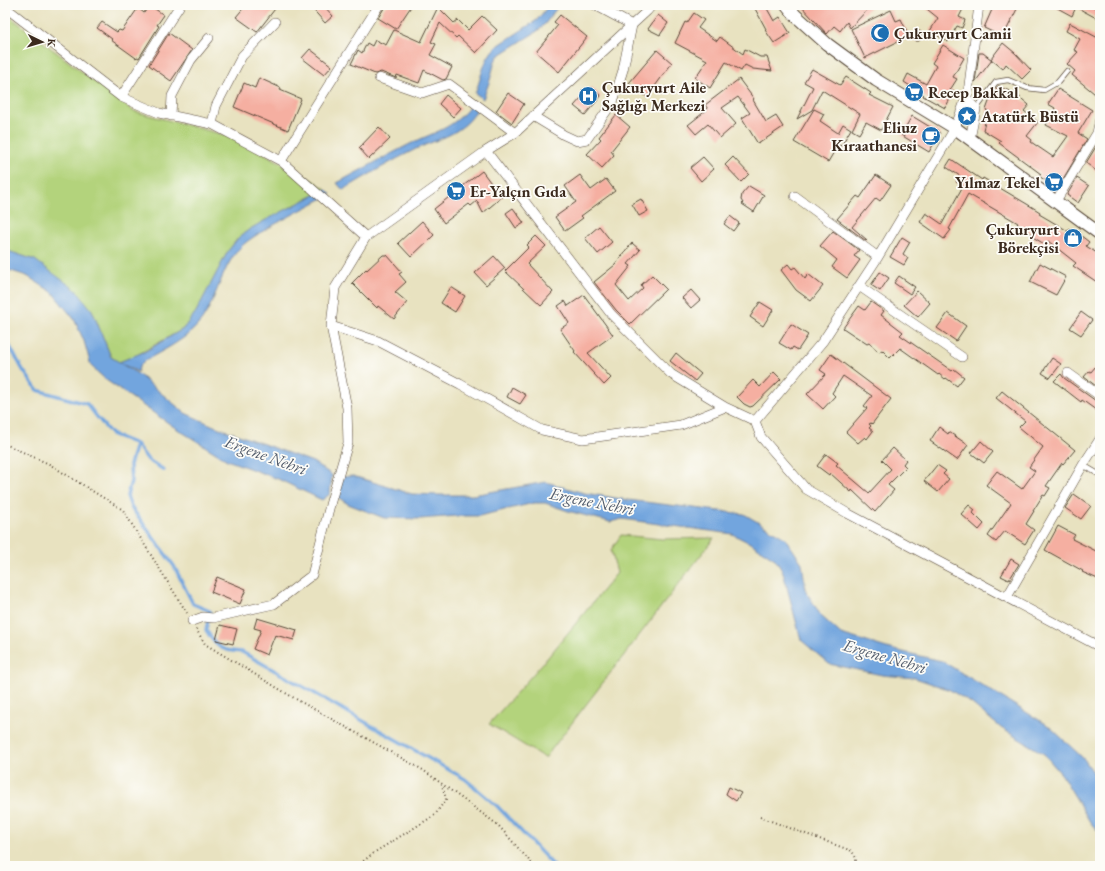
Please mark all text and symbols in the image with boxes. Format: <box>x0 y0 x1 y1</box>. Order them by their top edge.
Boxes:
north arrow <box>22 22 62 62</box>
mosque icon: Çukuryurt Camii <box>869 22 891 44</box>
place label: Çukuryurt Camii <box>894 23 1012 44</box>
text: K <box>45 38 59 48</box>
place label: Çukuryurt Aile Sağlığı Merkezi <box>602 77 707 116</box>
supermarket icon: Recep Bakkal <box>903 81 925 103</box>
place label: Recep Bakkal <box>928 82 1019 103</box>
hospital icon: Çukuryurt Aile Sağlığı Merkezi <box>577 85 599 107</box>
place icon: Atatürk Büstü <box>956 105 978 127</box>
place label: Atatürk Büstü <box>980 106 1079 127</box>
place label: Eliuz Kıraathanesi <box>831 117 917 156</box>
cafe icon: Eliuz Kıraathanesi <box>920 125 942 147</box>
supermarket icon: Yılmaz Tekel <box>1043 171 1065 193</box>
place label: Yılmaz Tekel <box>955 172 1040 193</box>
supermarket icon: Er-Yalçın Gıda <box>445 180 467 202</box>
place label: Er-Yalçın Gıda <box>470 181 567 202</box>
place label: Çukuryurt Börekçisi <box>986 219 1059 258</box>
shop icon: Çukuryurt Börekçisi <box>1062 227 1084 249</box>
water label: Ergene Nehri <box>221 430 311 480</box>
water label: Ergene Nehri <box>547 482 637 520</box>
water label: Ergene Nehri <box>840 633 930 679</box>

